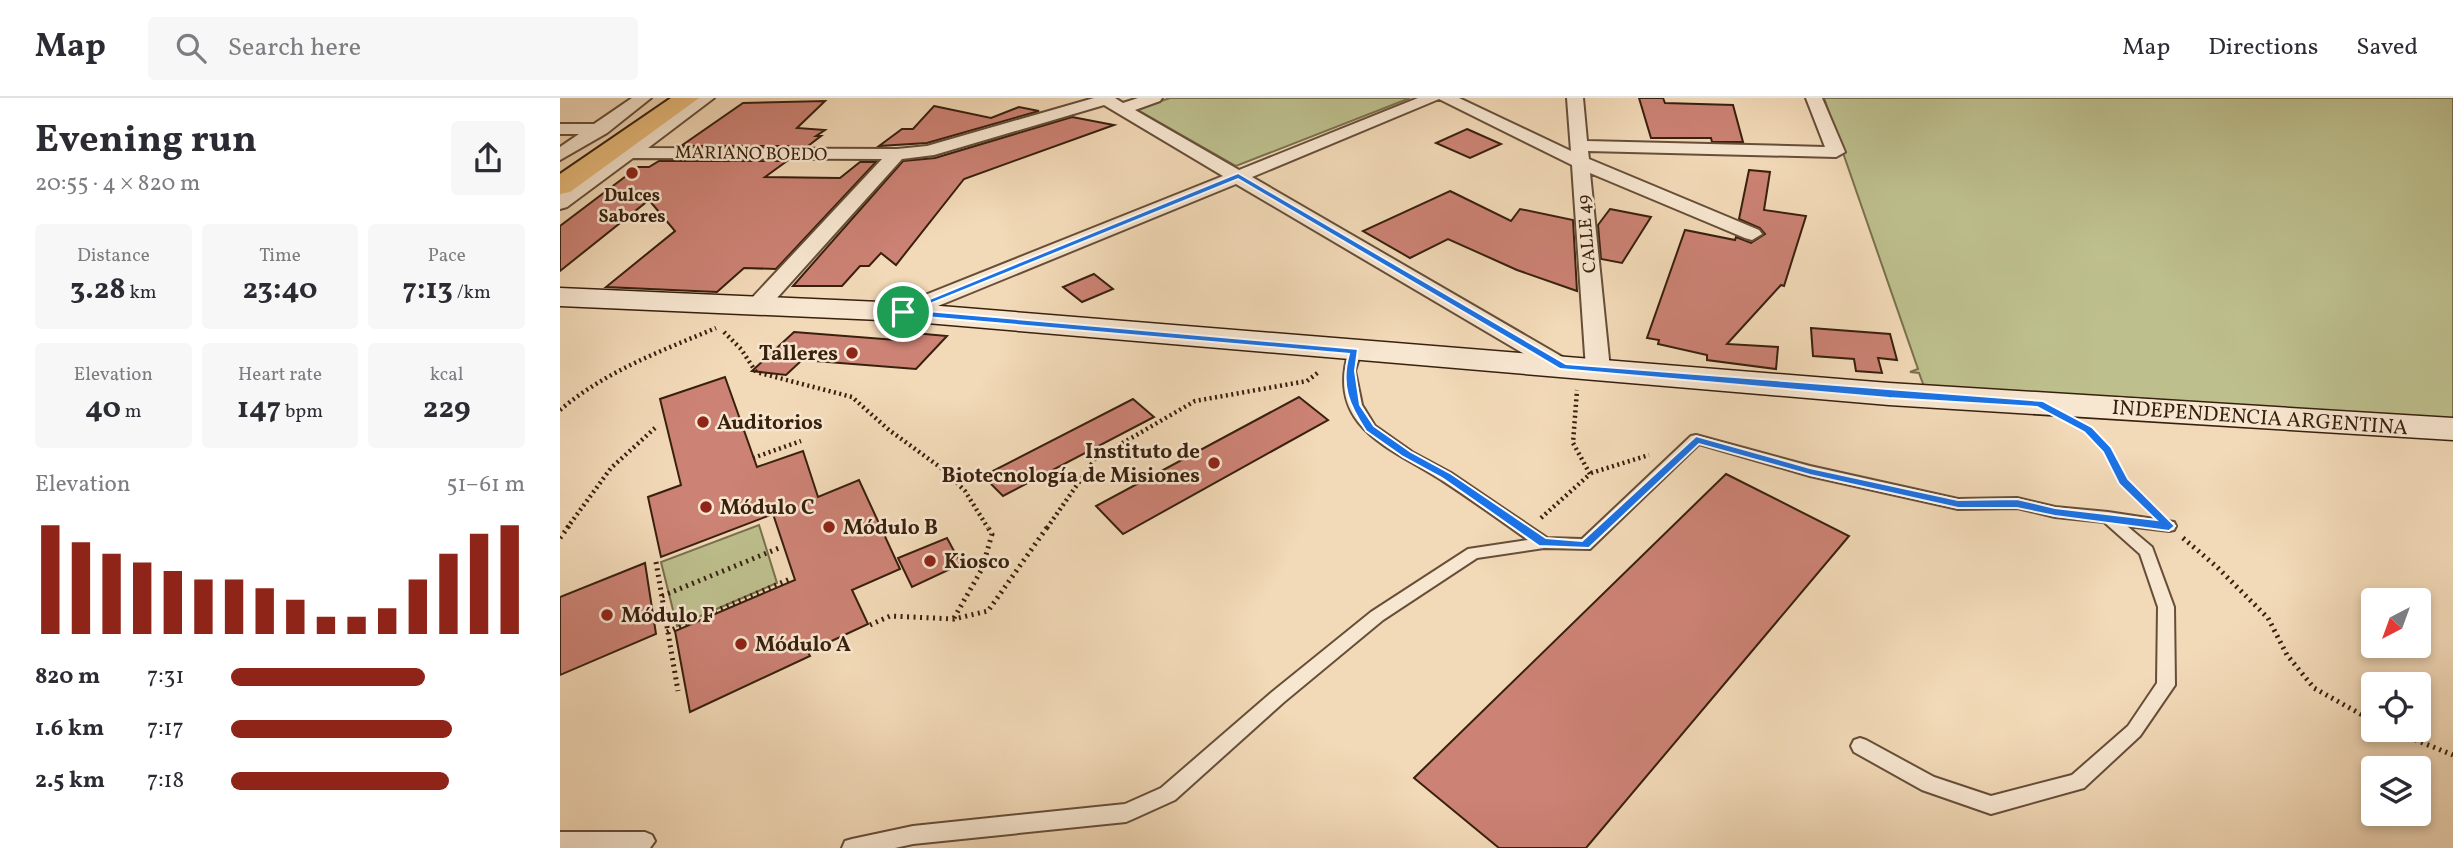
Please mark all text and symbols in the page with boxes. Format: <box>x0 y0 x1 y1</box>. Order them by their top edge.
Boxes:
search box <box>148 17 638 80</box>
text: Map <box>35 25 106 71</box>
icon: search <box>172 29 210 67</box>
text: Search here <box>228 30 361 66</box>
text: Map <box>2122 31 2170 65</box>
text: Directions <box>2208 31 2318 65</box>
text: Saved <box>2356 31 2418 65</box>
text: Evening run <box>35 115 257 168</box>
button: share <box>451 121 525 195</box>
street label: MARIANO BOEDO <box>675 141 827 168</box>
marker: Dulces Sabores <box>624 165 640 181</box>
text: 20:55 · 4 × 820 m <box>35 168 200 200</box>
place label: Dulces Sabores <box>599 184 665 230</box>
street label: CALLE 49 <box>1572 194 1603 274</box>
text: Distance <box>77 243 150 269</box>
text: Time <box>259 243 301 269</box>
text: Pace <box>428 243 466 269</box>
text: 3.28 <box>70 269 126 311</box>
text: 23:40 <box>242 269 318 311</box>
text: 7:13 <box>403 269 453 311</box>
text: km <box>126 280 157 306</box>
text: /km <box>453 280 491 306</box>
pin <box>873 282 933 342</box>
icon: arrive <box>884 293 922 331</box>
place label: Talleres <box>759 340 838 369</box>
marker: Talleres <box>844 345 860 361</box>
text: Elevation <box>74 362 153 388</box>
text: Heart rate <box>238 362 322 388</box>
text: kcal <box>430 362 464 388</box>
text: 40 <box>85 388 121 430</box>
text: 147 <box>237 388 281 430</box>
text: 229 <box>423 388 470 430</box>
street label: INDEPENDENCIA ARGENTINA <box>2111 394 2409 443</box>
text: m <box>121 399 142 425</box>
text: bpm <box>281 399 323 425</box>
place label: Auditorios <box>717 409 823 438</box>
marker: Auditorios <box>695 414 711 430</box>
place label: Instituto de Biotecnología de Misiones <box>942 438 1200 491</box>
marker: Instituto de Biotecnología de Misiones <box>1206 455 1222 471</box>
text: Elevation <box>35 469 131 501</box>
text: 51–61 m <box>446 469 525 501</box>
place label: Módulo C <box>720 494 814 523</box>
marker: Módulo C <box>698 499 714 515</box>
place label: Módulo B <box>843 514 938 543</box>
marker: Módulo B <box>821 519 837 535</box>
place label: Kiosco <box>944 548 1010 577</box>
marker: Kiosco <box>922 553 938 569</box>
north arrow <box>2361 588 2431 658</box>
map controls <box>2361 588 2431 826</box>
place label: Módulo F <box>621 602 714 631</box>
marker: Módulo F <box>599 607 615 623</box>
place label: Módulo A <box>755 631 851 660</box>
marker: Módulo A <box>733 636 749 652</box>
text: 820 m <box>35 661 100 693</box>
text: 7:31 <box>147 661 184 693</box>
button: locate <box>2361 672 2431 742</box>
text: 1.6 km <box>35 713 104 745</box>
text: 7:17 <box>147 713 184 745</box>
button: layers <box>2361 756 2431 826</box>
text: 2.5 km <box>35 765 105 797</box>
text: 7:18 <box>147 765 184 797</box>

